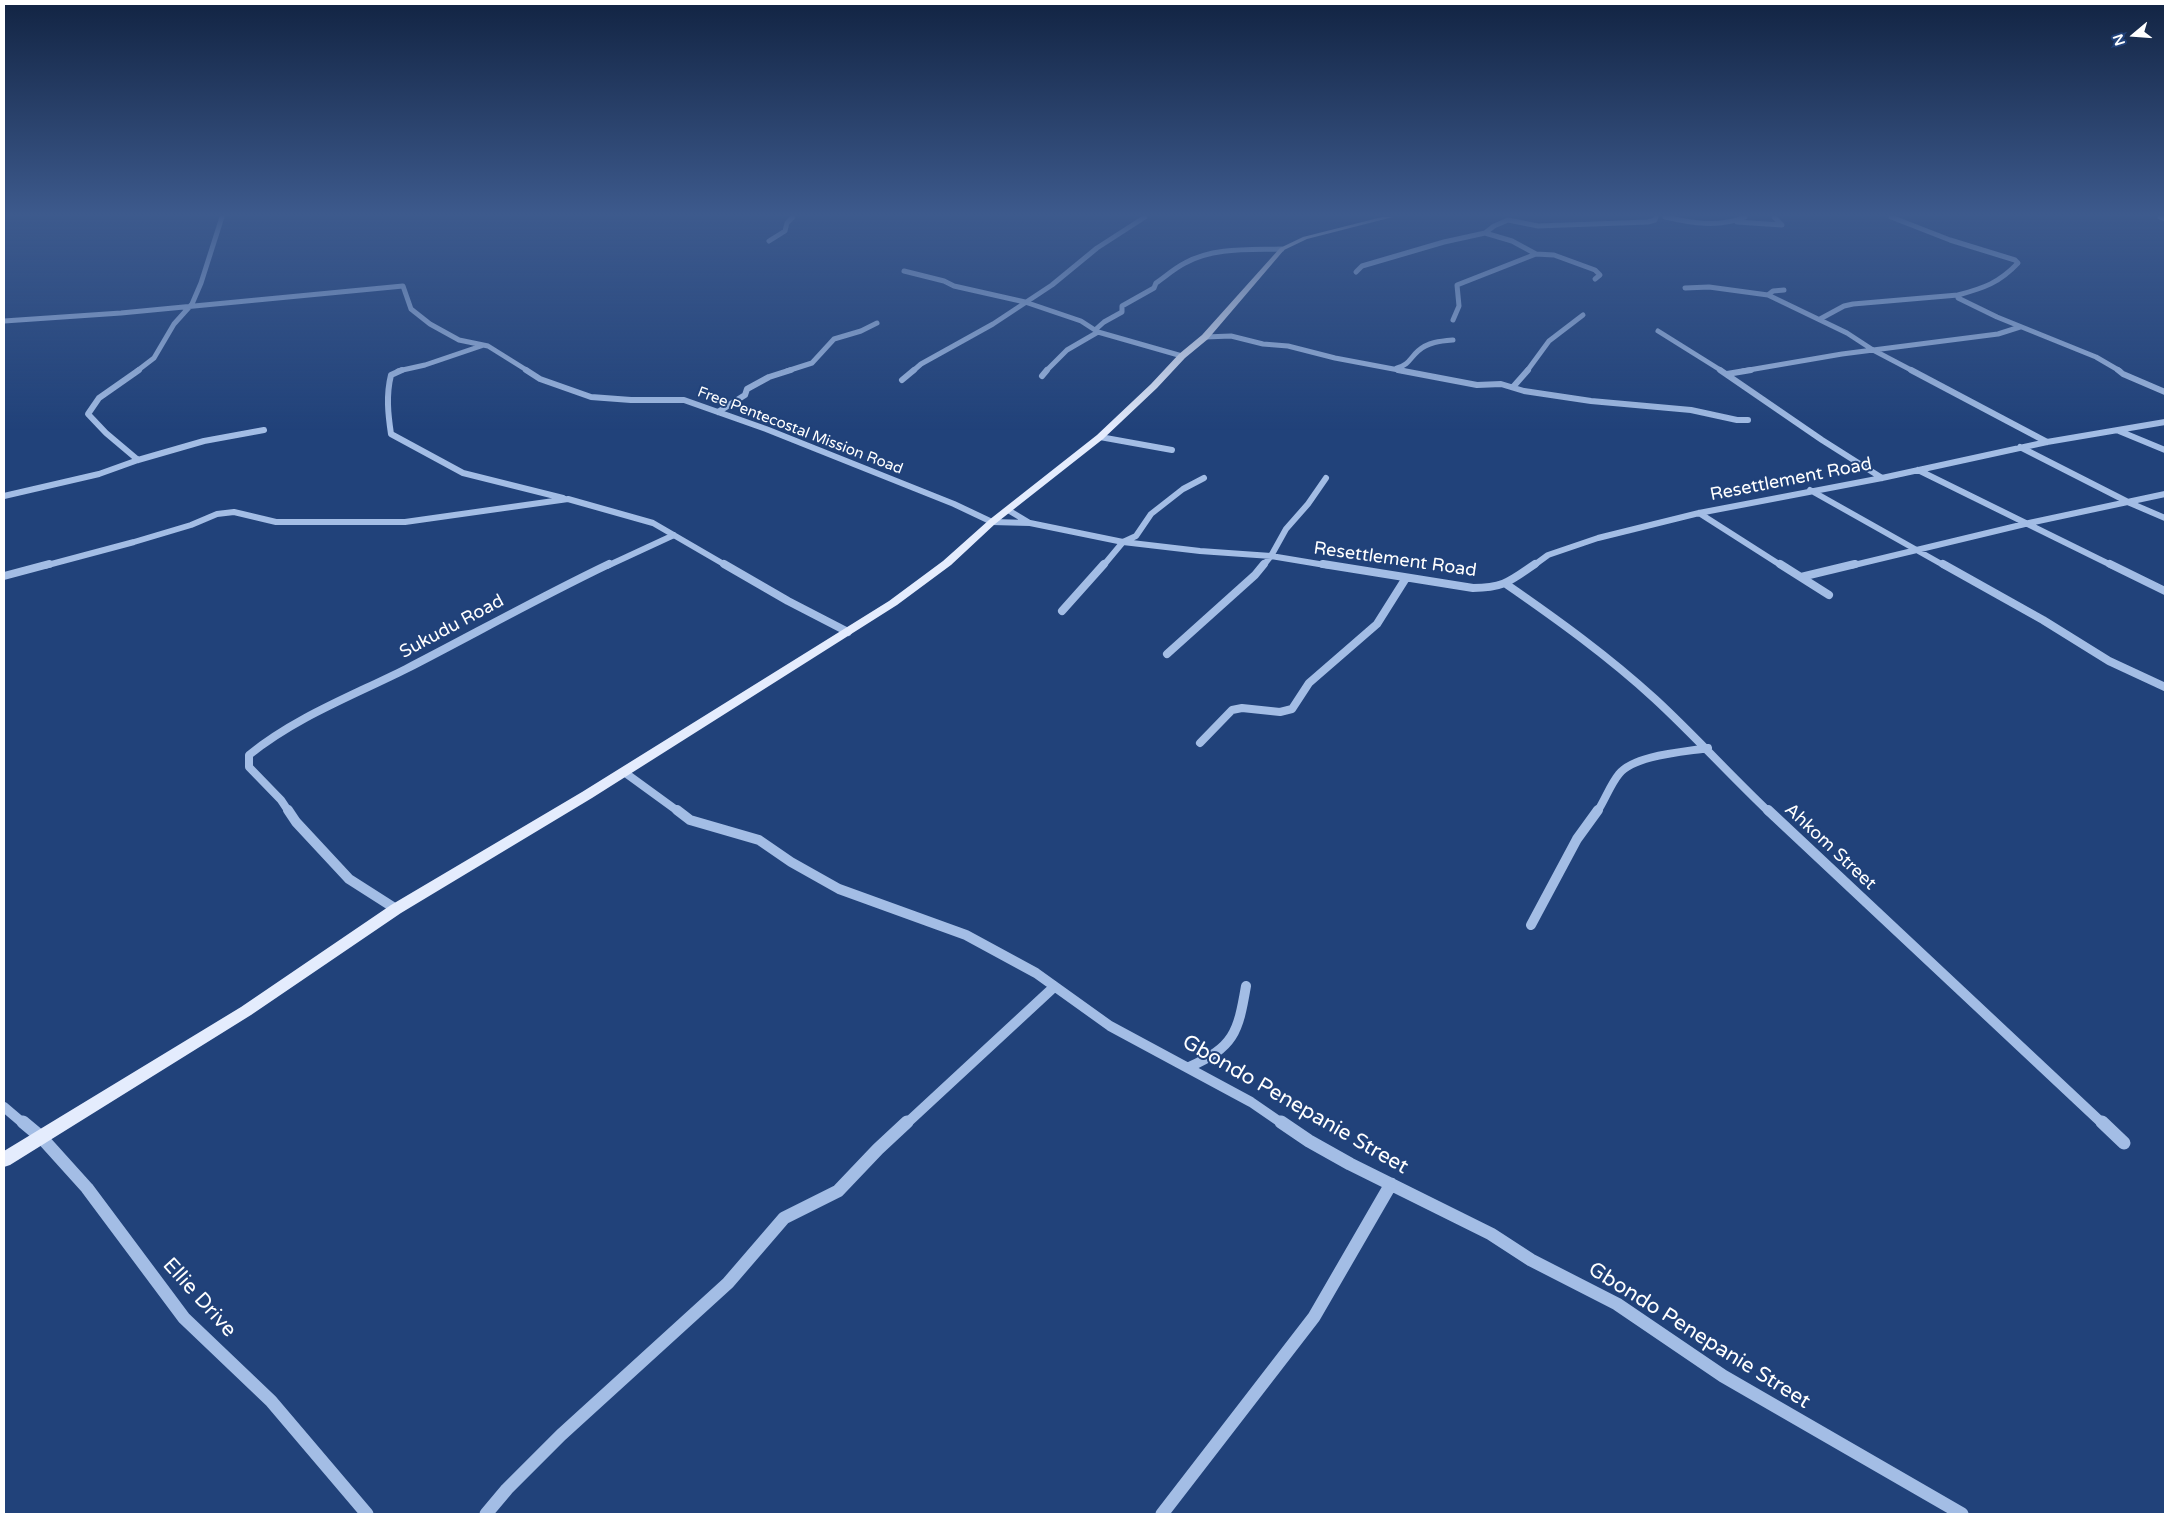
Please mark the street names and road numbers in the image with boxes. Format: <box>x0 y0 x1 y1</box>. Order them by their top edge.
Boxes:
street label: Free Pentecostal Mission Road <box>695 383 905 479</box>
street label: Resettlement Road <box>1708 454 1874 506</box>
street label: Resettlement Road <box>1312 538 1478 582</box>
street label: Sukudu Road <box>396 590 508 664</box>
street label: Ahkom Street <box>1780 799 1880 895</box>
street label: Gbondo Penepanie Street <box>1177 1030 1413 1180</box>
street label: Ellie Drive <box>157 1253 241 1343</box>
street label: Gbondo Penepanie Street <box>1583 1257 1815 1415</box>

